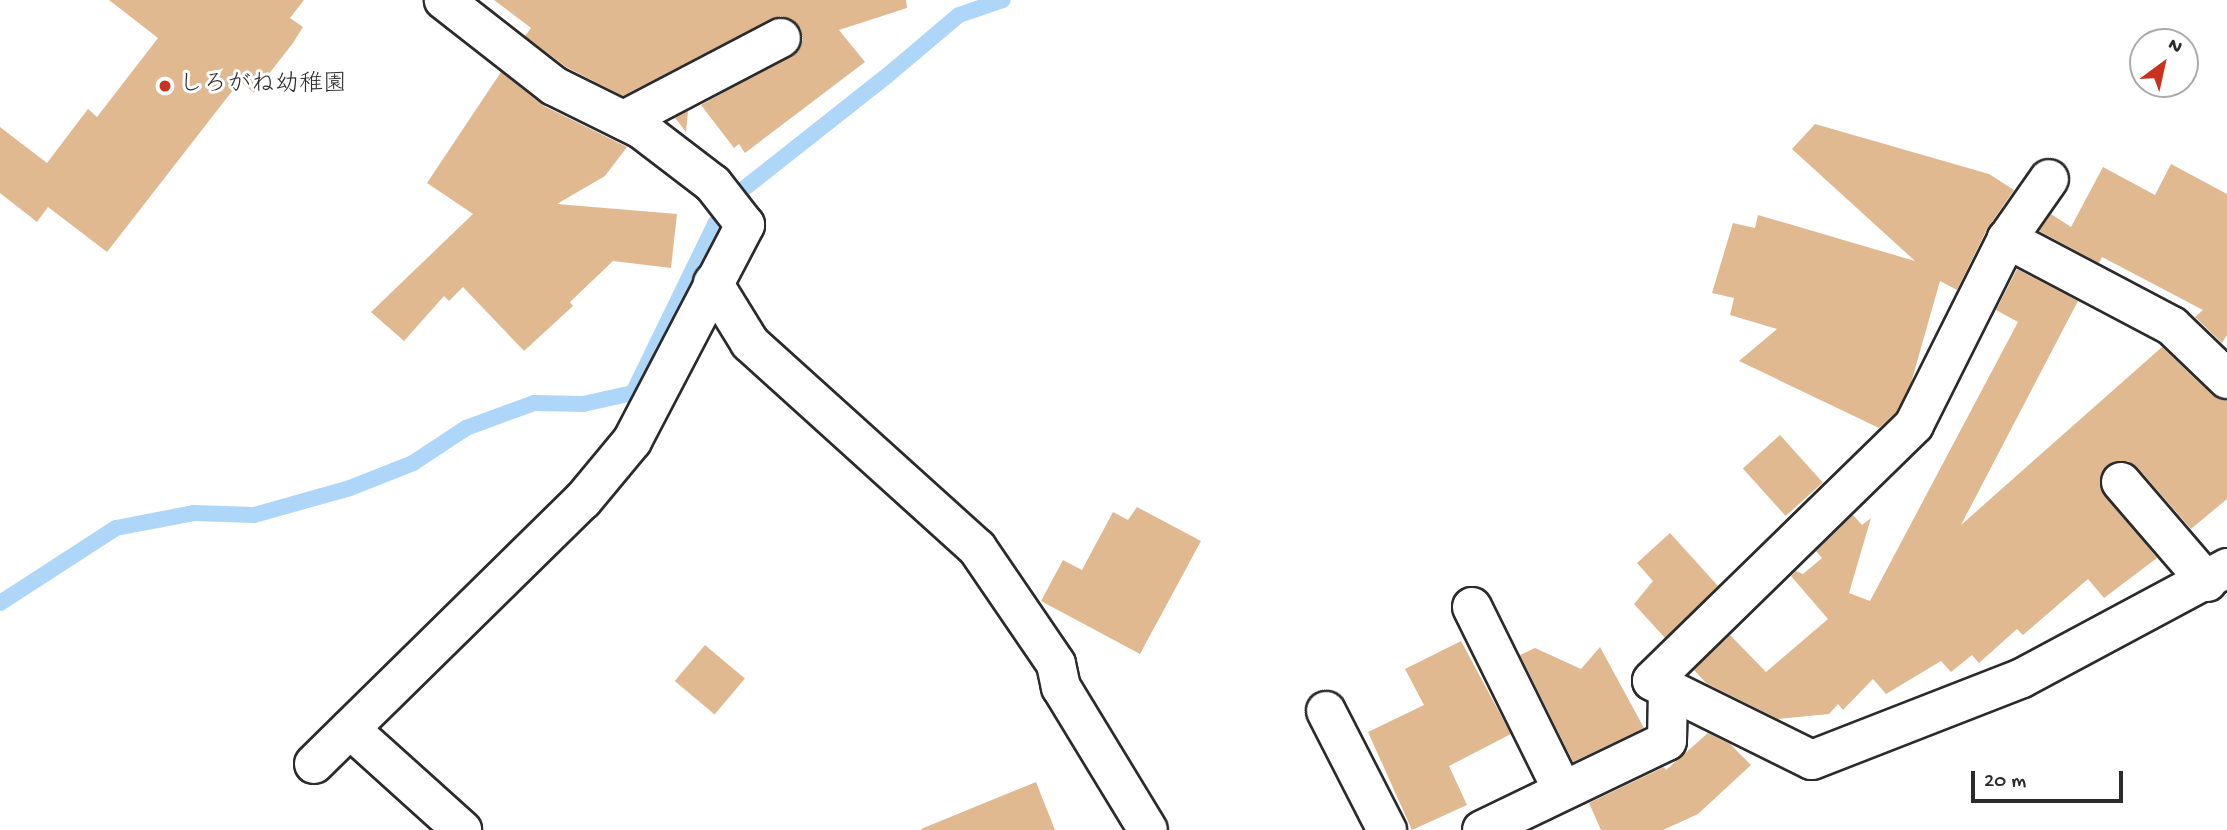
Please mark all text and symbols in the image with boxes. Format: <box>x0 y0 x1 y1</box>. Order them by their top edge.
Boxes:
north arrow <box>2129 28 2199 98</box>
text: N <box>2163 34 2186 60</box>
place label: しろがね幼稚園 <box>179 72 347 100</box>
marker: しろがね幼稚園 <box>157 78 173 94</box>
scale bar <box>1975 756 2127 800</box>
text: 20 m <box>1984 770 2026 795</box>

